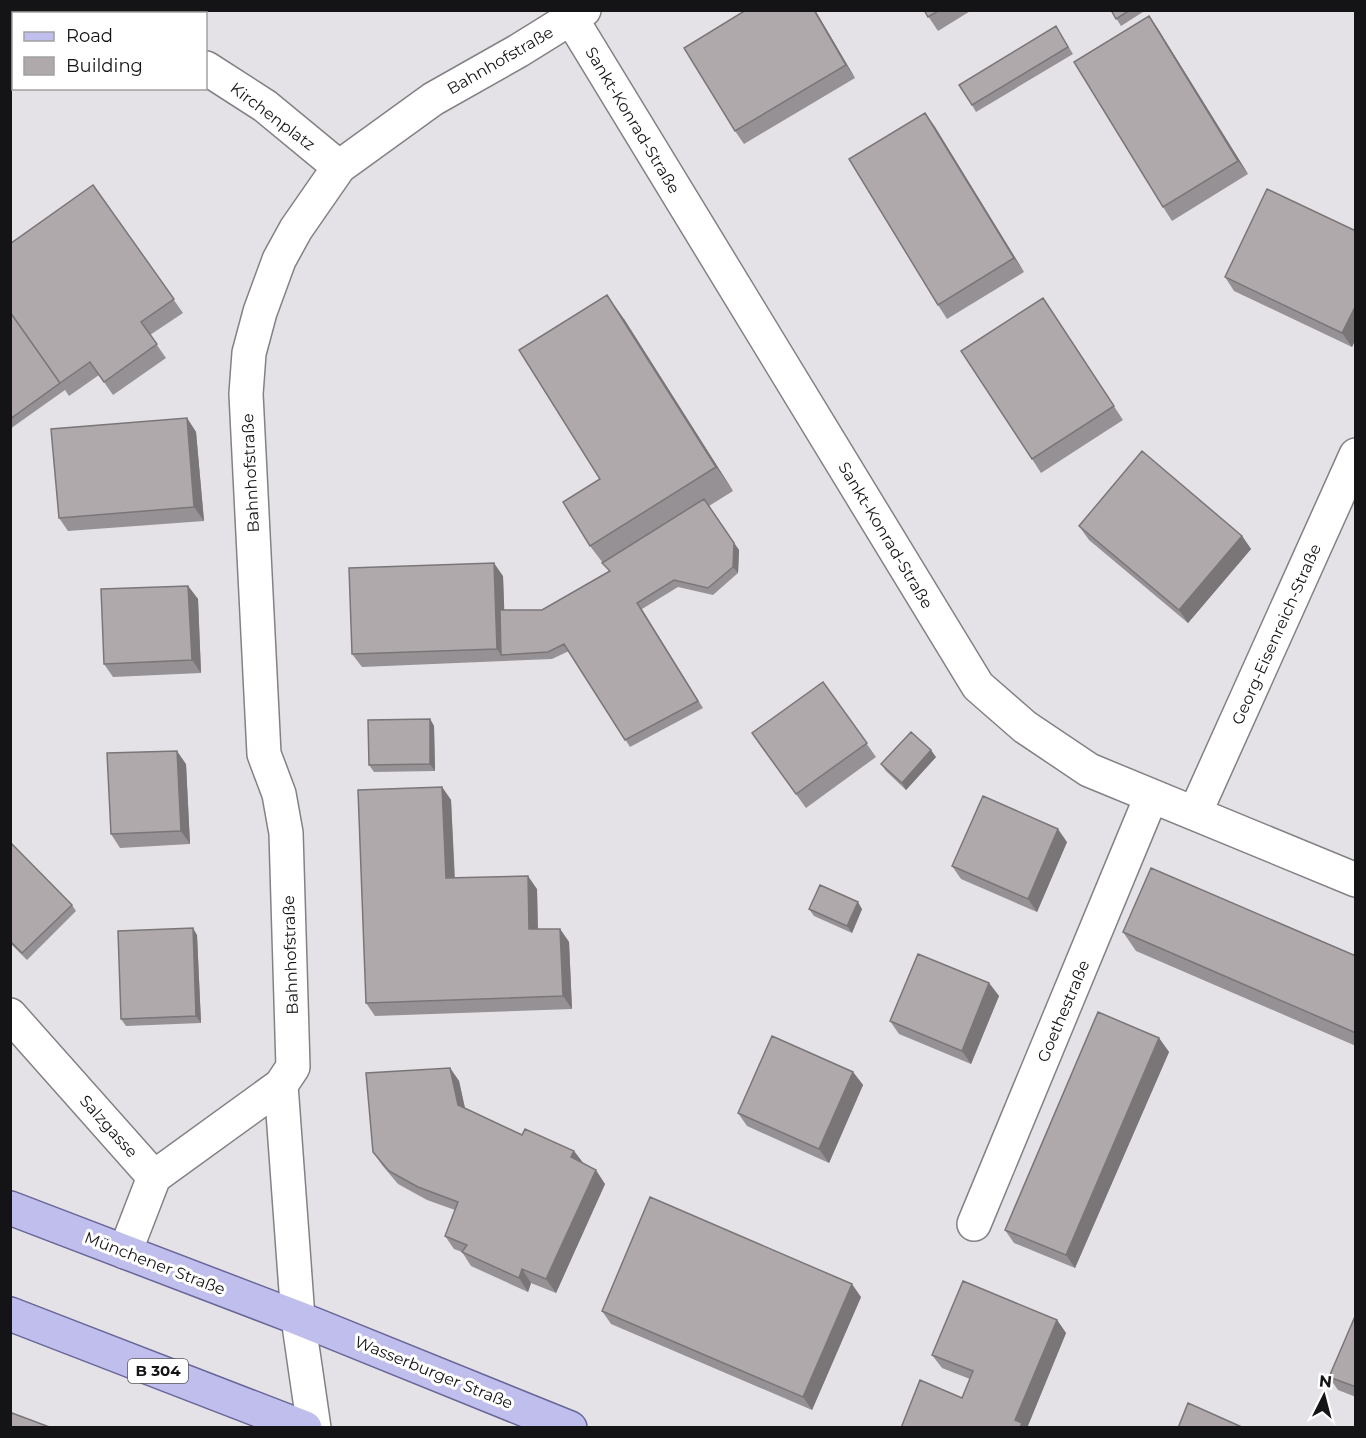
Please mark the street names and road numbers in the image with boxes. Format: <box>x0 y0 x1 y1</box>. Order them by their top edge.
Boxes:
street label: Bahnhofstraße <box>444 22 557 98</box>
street label: Sankt-Konrad-Straße <box>581 43 684 197</box>
street label: Kirchenplatz <box>227 78 319 154</box>
street label: Bahnhofstraße <box>238 413 263 533</box>
street label: Sankt-Konrad-Straße <box>834 458 937 612</box>
street label: Georg-Eisenreich-Straße <box>1228 541 1325 728</box>
street label: Bahnhofstraße <box>279 895 302 1015</box>
street label: Goethestraße <box>1033 957 1093 1065</box>
street label: Salzgasse <box>76 1091 142 1161</box>
street label: Münchener Straße <box>82 1228 228 1299</box>
street label: Wasserburger Straße <box>352 1332 516 1413</box>
road number: B 304 <box>128 1359 188 1383</box>

